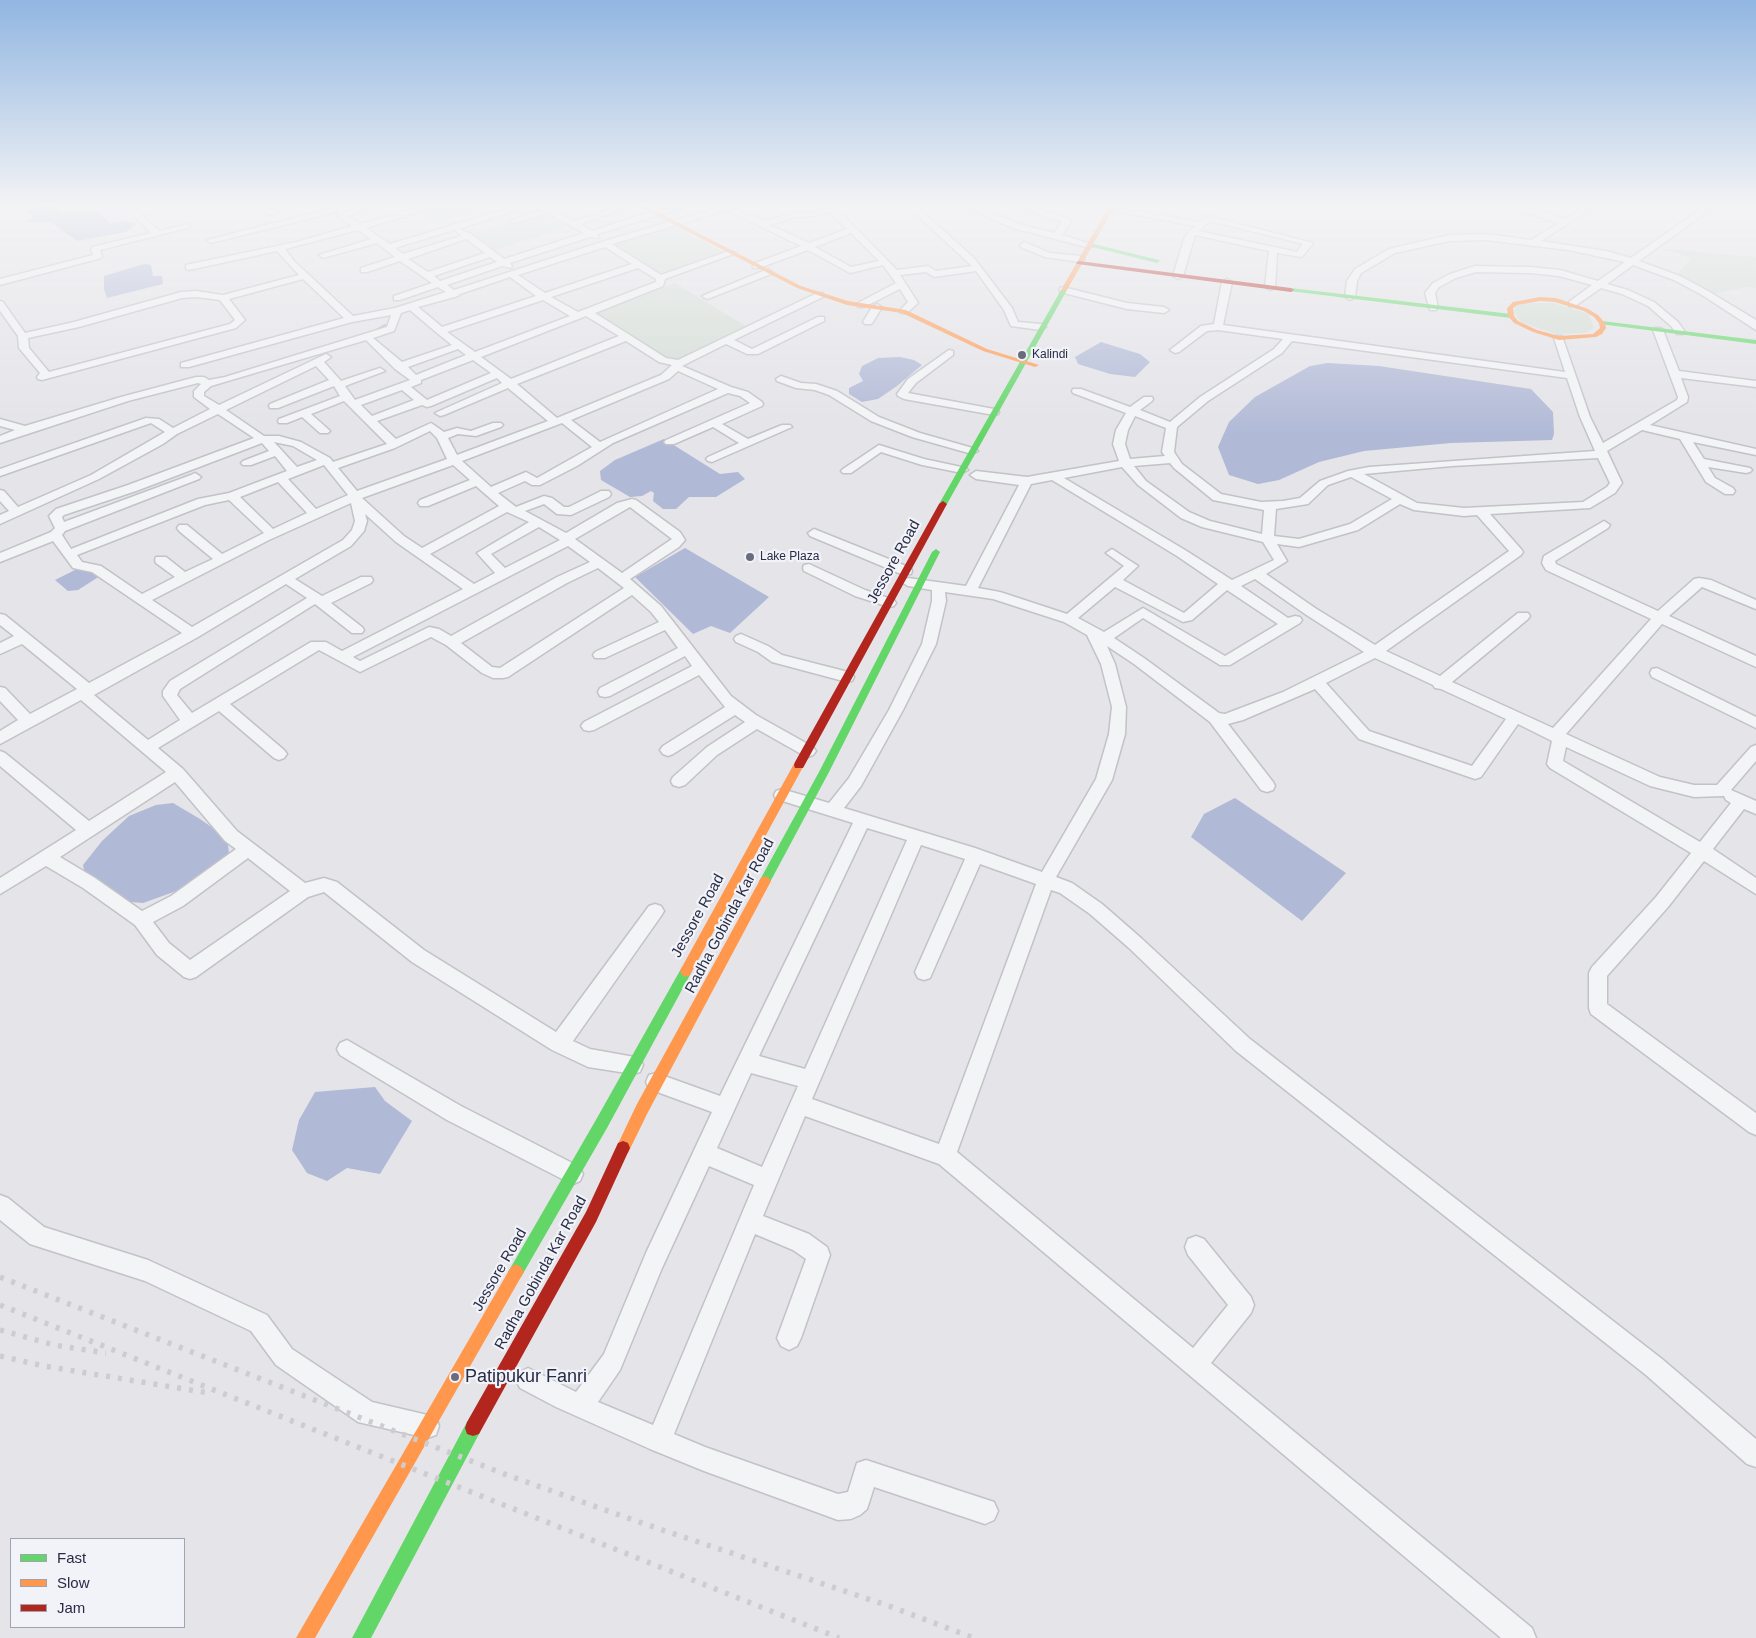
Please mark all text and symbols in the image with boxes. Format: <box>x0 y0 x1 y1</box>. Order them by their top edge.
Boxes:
place label: Kalindi <box>1032 348 1068 362</box>
marker: Kalindi <box>1016 349 1028 361</box>
street label: Jessore Road <box>864 517 924 607</box>
place label: Lake Plaza <box>760 550 819 564</box>
marker: Lake Plaza <box>744 551 756 563</box>
street label: Radha Gobinda Kar Road <box>682 836 778 996</box>
street label: Jessore Road <box>668 871 728 961</box>
street label: Radha Gobinda Kar Road <box>491 1193 591 1353</box>
street label: Jessore Road <box>469 1225 531 1315</box>
place label: Patipukur Fanri <box>465 1366 587 1388</box>
marker: Patipukur Fanri <box>449 1371 461 1383</box>
legend <box>10 1538 185 1628</box>
text: Fast <box>57 1549 86 1566</box>
text: Slow <box>57 1574 90 1591</box>
text: Jam <box>57 1599 85 1616</box>

